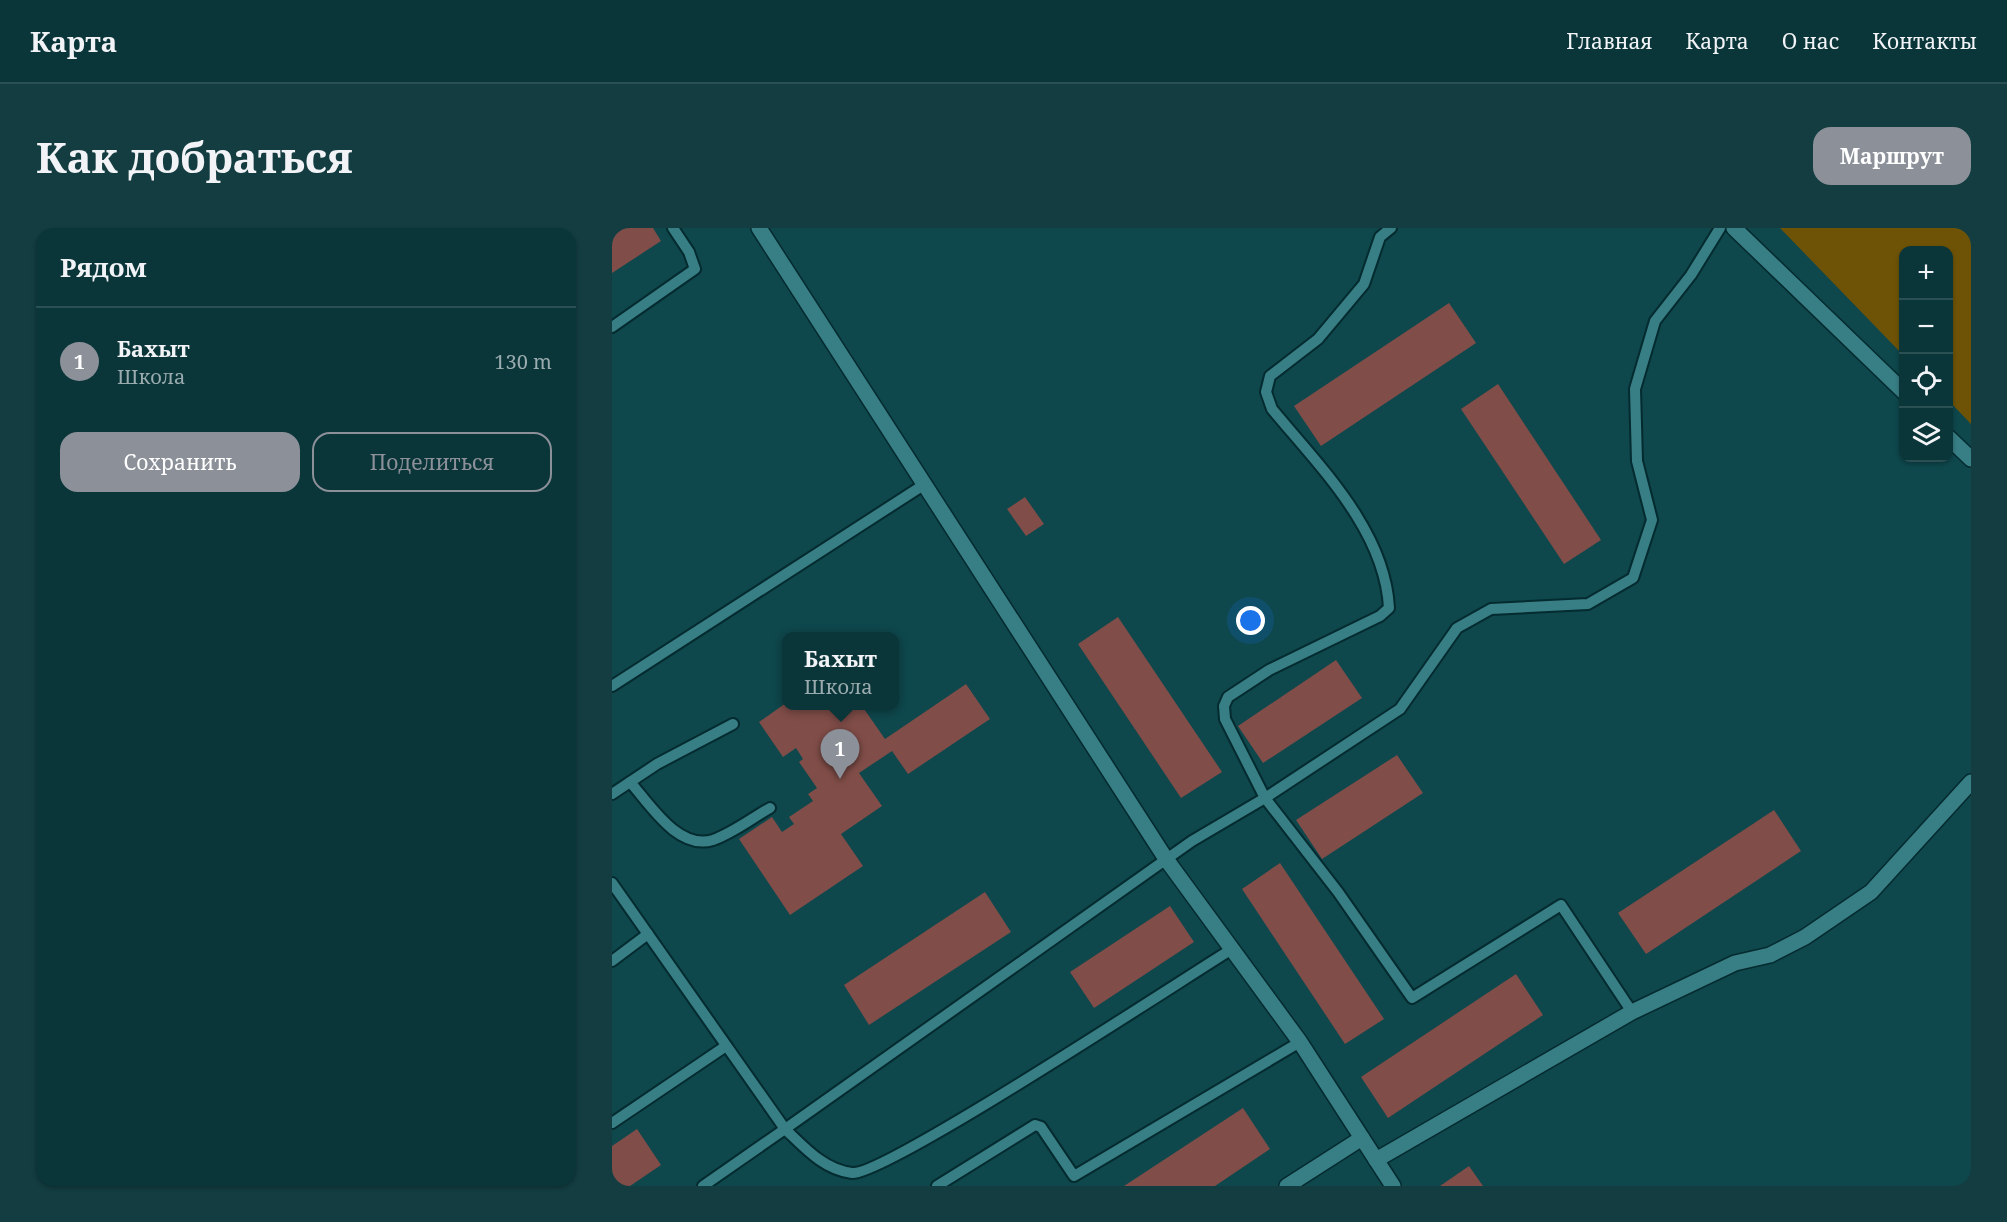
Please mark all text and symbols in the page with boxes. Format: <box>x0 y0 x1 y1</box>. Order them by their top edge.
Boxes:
text: Карта <box>30 22 117 60</box>
text: Главная <box>1566 27 1653 55</box>
text: Карта <box>1686 27 1749 55</box>
text: О нас <box>1782 27 1839 55</box>
text: Контакты <box>1872 27 1977 55</box>
button: Маршрут <box>1813 127 1971 185</box>
text: Как добраться <box>36 128 353 185</box>
map controls <box>1899 246 1953 462</box>
button: + <box>1899 246 1953 300</box>
text: Рядом <box>60 249 147 285</box>
button: − <box>1899 300 1953 354</box>
text: Бахыт <box>117 333 190 363</box>
text: 1 <box>74 348 85 375</box>
text: 130 m <box>494 348 552 375</box>
button: locate <box>1899 354 1953 408</box>
text: Школа <box>117 363 186 390</box>
button: layers <box>1899 408 1953 462</box>
button: Сохранить <box>60 432 300 492</box>
button: Поделиться <box>312 432 552 492</box>
your location <box>1236 606 1265 635</box>
popup <box>782 632 899 710</box>
text: Бахыт <box>804 643 877 673</box>
text: Школа <box>804 673 873 700</box>
pin: 1 <box>820 730 860 779</box>

